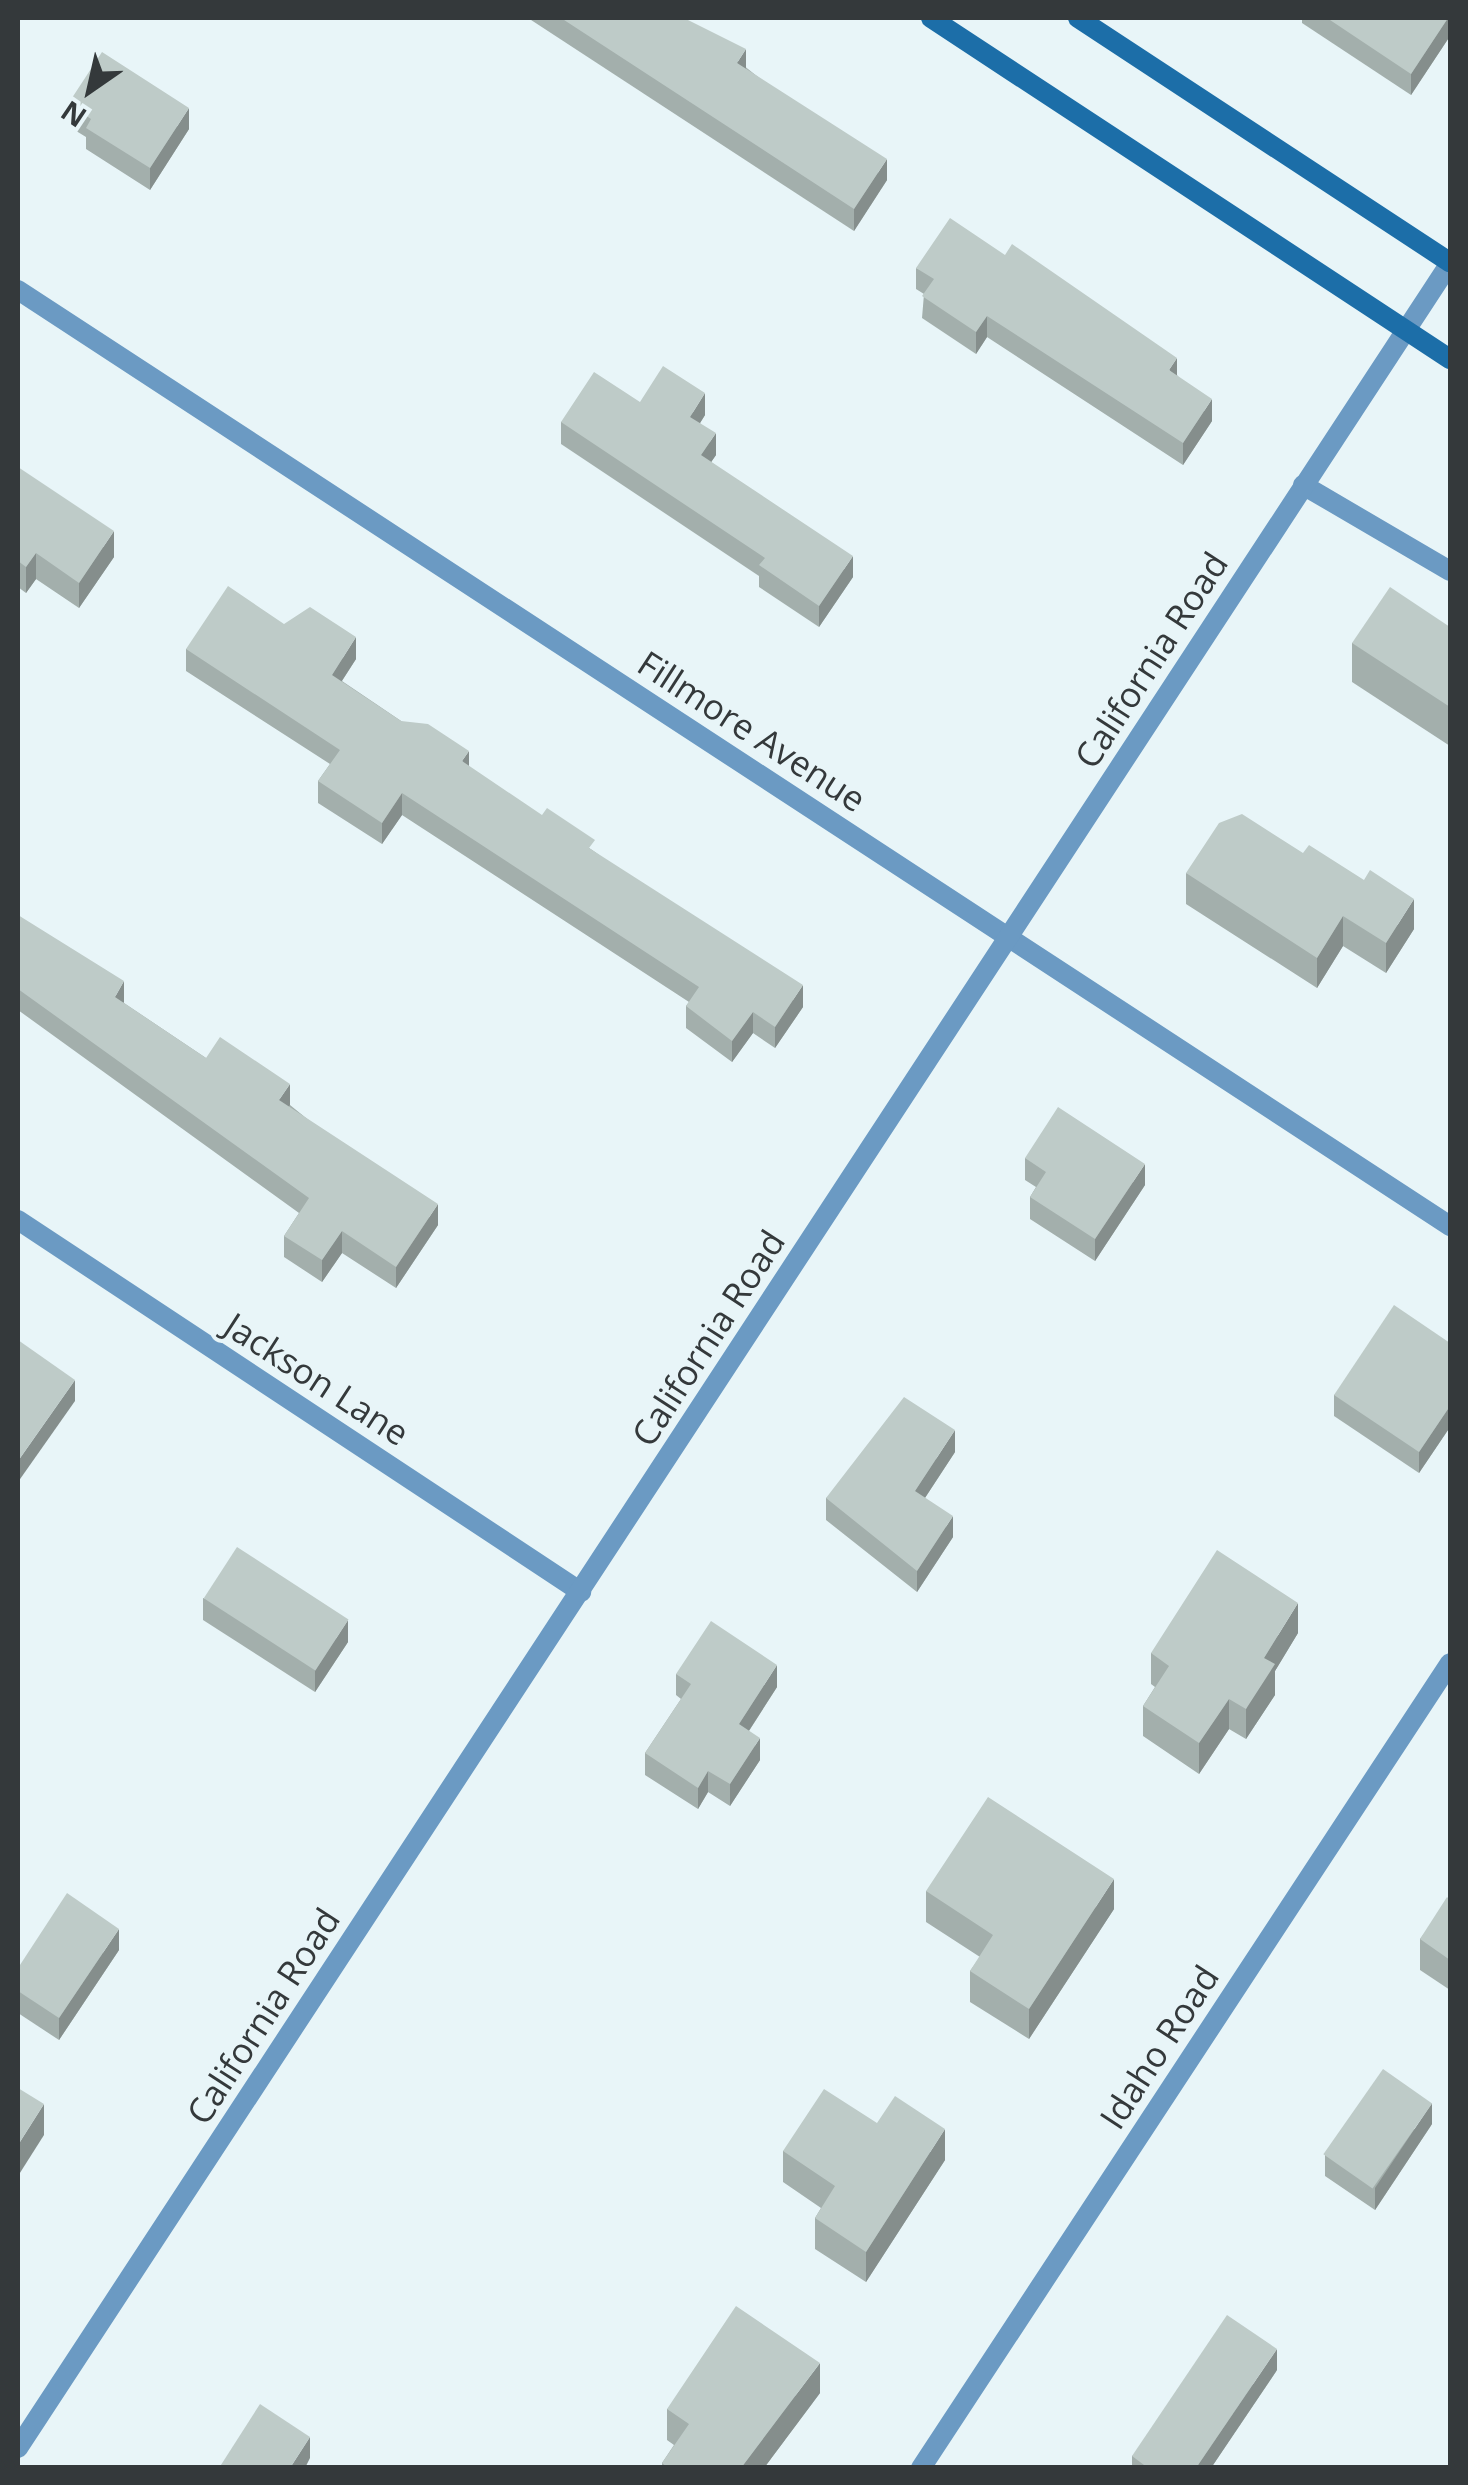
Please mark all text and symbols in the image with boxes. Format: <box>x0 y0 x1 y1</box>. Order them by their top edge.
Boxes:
north arrow <box>40 40 140 140</box>
text: N <box>53 93 93 137</box>
street label: California Road <box>1066 544 1236 776</box>
street label: Fillmore Avenue <box>630 642 874 820</box>
street label: California Road <box>623 1222 793 1454</box>
street label: Jackson Lane <box>217 1304 417 1454</box>
street label: California Road <box>178 1900 348 2132</box>
street label: Idaho Road <box>1091 1958 1227 2136</box>

